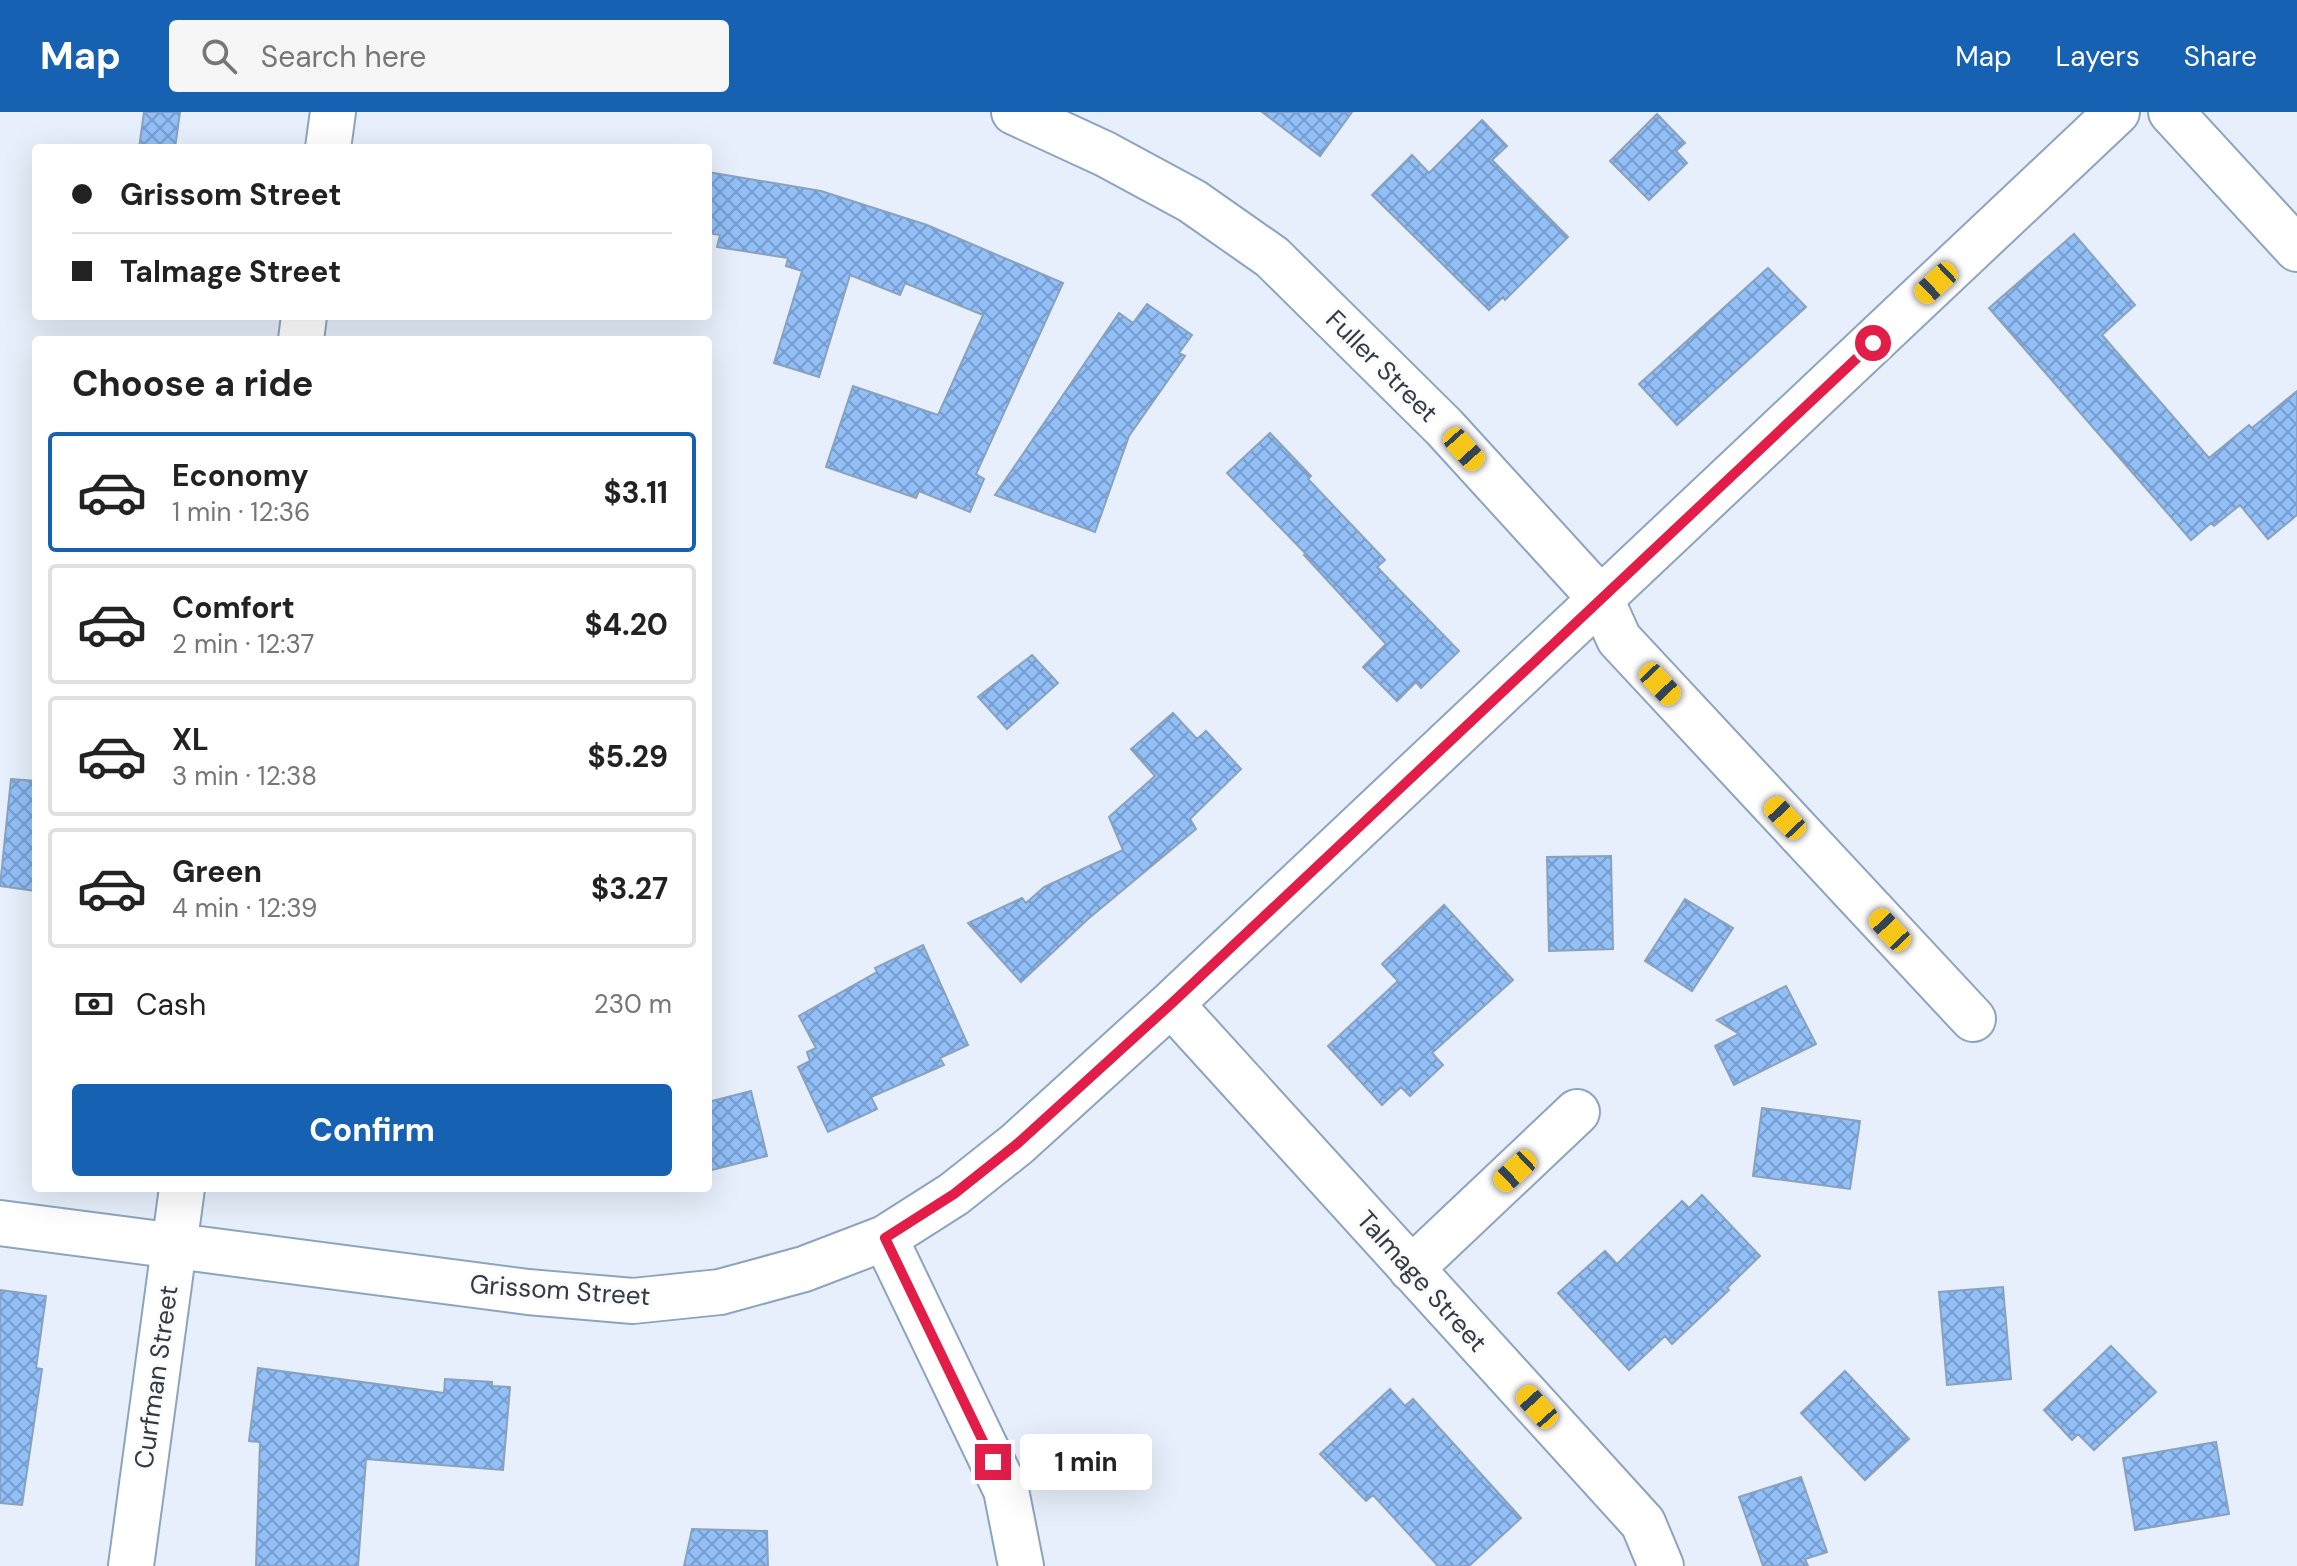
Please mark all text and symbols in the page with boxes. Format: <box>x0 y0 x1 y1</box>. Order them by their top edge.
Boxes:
search box <box>169 20 729 92</box>
text: Map <box>40 31 121 81</box>
icon: search <box>197 34 241 78</box>
text: Search here <box>261 37 426 76</box>
text: Map <box>1955 38 2012 75</box>
text: Layers <box>2056 38 2140 75</box>
text: Share <box>2184 38 2257 75</box>
text: Grissom Street <box>120 175 341 214</box>
text: Talmage Street <box>120 252 341 291</box>
car <box>1910 258 1962 308</box>
street label: Fuller Street <box>1319 303 1445 429</box>
route start <box>1855 325 1891 361</box>
text: Choose a ride <box>72 360 313 407</box>
car <box>1439 423 1489 475</box>
icon: car <box>76 456 148 528</box>
text: Economy <box>172 456 309 495</box>
text: $3.11 <box>603 473 668 512</box>
text: 1 min · 12:36 <box>172 495 310 529</box>
icon: car <box>76 588 148 660</box>
text: Comfort <box>172 588 295 627</box>
text: $4.20 <box>585 605 668 644</box>
text: 2 min · 12:37 <box>172 627 314 661</box>
car <box>1635 658 1685 710</box>
icon: car <box>76 720 148 792</box>
text: XL <box>172 720 209 759</box>
text: $5.29 <box>587 737 668 776</box>
text: 3 min · 12:38 <box>172 759 317 793</box>
car <box>1760 792 1810 844</box>
icon: car <box>76 852 148 924</box>
text: Green <box>172 852 262 891</box>
text: $3.27 <box>591 869 668 908</box>
text: 4 min · 12:39 <box>172 891 317 925</box>
car <box>1865 904 1915 956</box>
icon: cash <box>72 982 116 1026</box>
text: Cash <box>136 985 206 1024</box>
text: 230 m <box>594 987 672 1021</box>
button: Confirm <box>72 1084 672 1176</box>
car <box>1489 1146 1541 1196</box>
street label: Talmage Street <box>1349 1203 1495 1359</box>
street label: Grissom Street <box>469 1267 651 1313</box>
street label: Curfman Street <box>126 1283 186 1471</box>
car <box>1512 1381 1562 1433</box>
callout: 1 min <box>1021 1434 1153 1490</box>
route end <box>975 1444 1011 1480</box>
text: 1 min <box>1054 1445 1118 1479</box>

